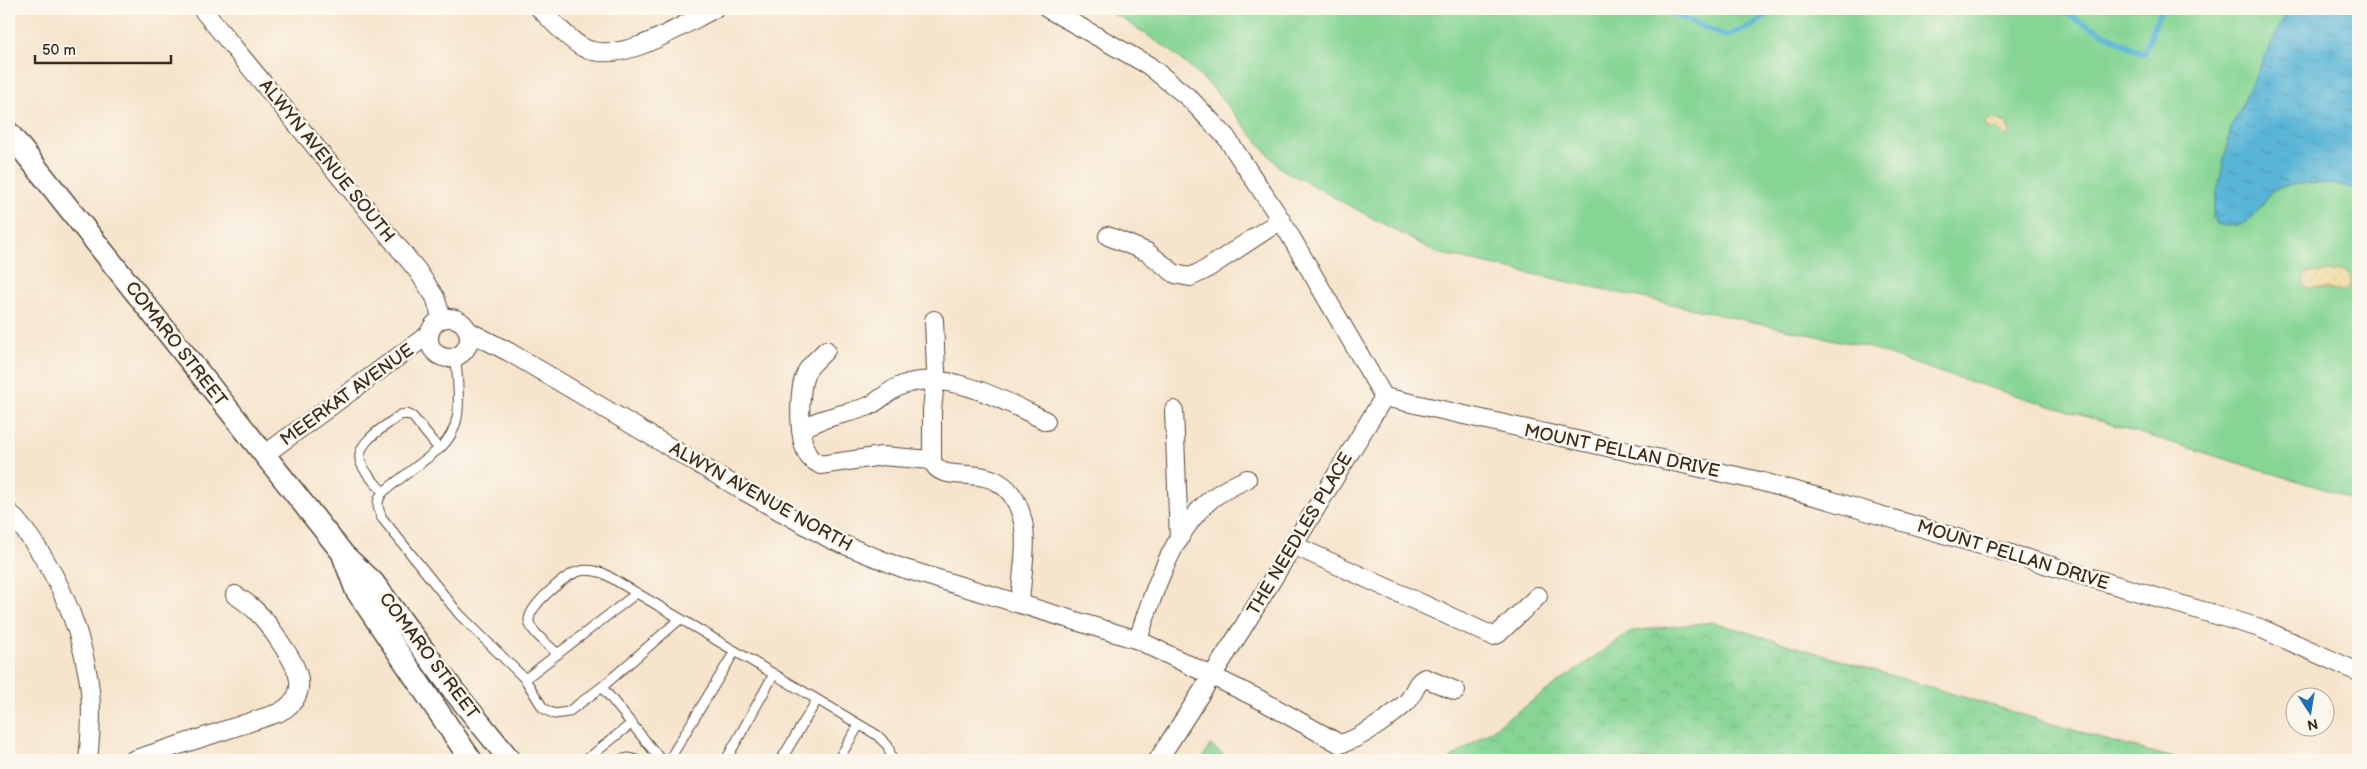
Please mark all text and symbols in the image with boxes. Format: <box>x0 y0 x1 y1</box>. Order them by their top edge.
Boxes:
scale bar <box>35 32 171 64</box>
text: 50 m <box>42 41 76 60</box>
street label: ALWYN AVENUE SOUTH <box>255 75 399 247</box>
street label: COMARO STREET <box>121 277 231 411</box>
street label: MEERKAT AVENUE <box>276 340 418 450</box>
street label: MOUNT PELLAN DRIVE <box>1522 420 1722 482</box>
street label: ALWYN AVENUE NORTH <box>666 438 856 556</box>
street label: THE NEEDLES PLACE <box>1243 449 1357 619</box>
street label: MOUNT PELLAN DRIVE <box>1915 516 2112 594</box>
street label: COMARO STREET <box>375 589 483 723</box>
north arrow <box>2284 686 2334 736</box>
text: N <box>2306 715 2320 734</box>

